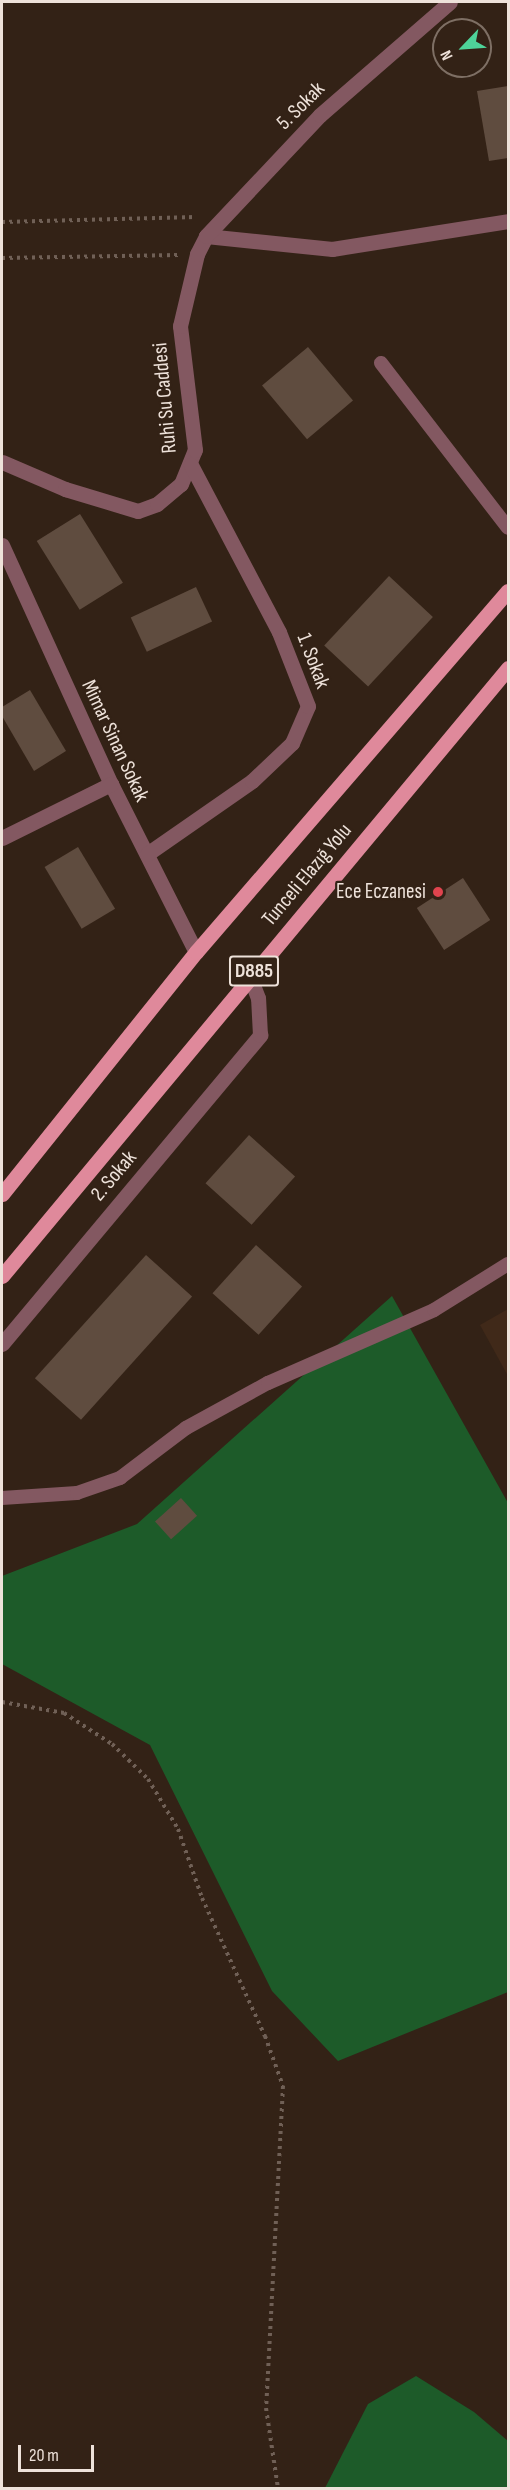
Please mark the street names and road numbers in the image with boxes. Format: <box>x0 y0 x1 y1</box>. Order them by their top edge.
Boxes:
street label: 5. Sokak <box>272 77 330 135</box>
street label: Ruhi Su Caddesi <box>148 342 182 454</box>
street label: 1. Sokak <box>291 630 335 692</box>
street label: Mimar Sinan Sokak <box>76 676 154 806</box>
street label: Tunceli Elazığ Yolu <box>257 819 357 931</box>
road number: D885 <box>228 954 280 988</box>
street label: 2. Sokak <box>86 1146 142 1206</box>

